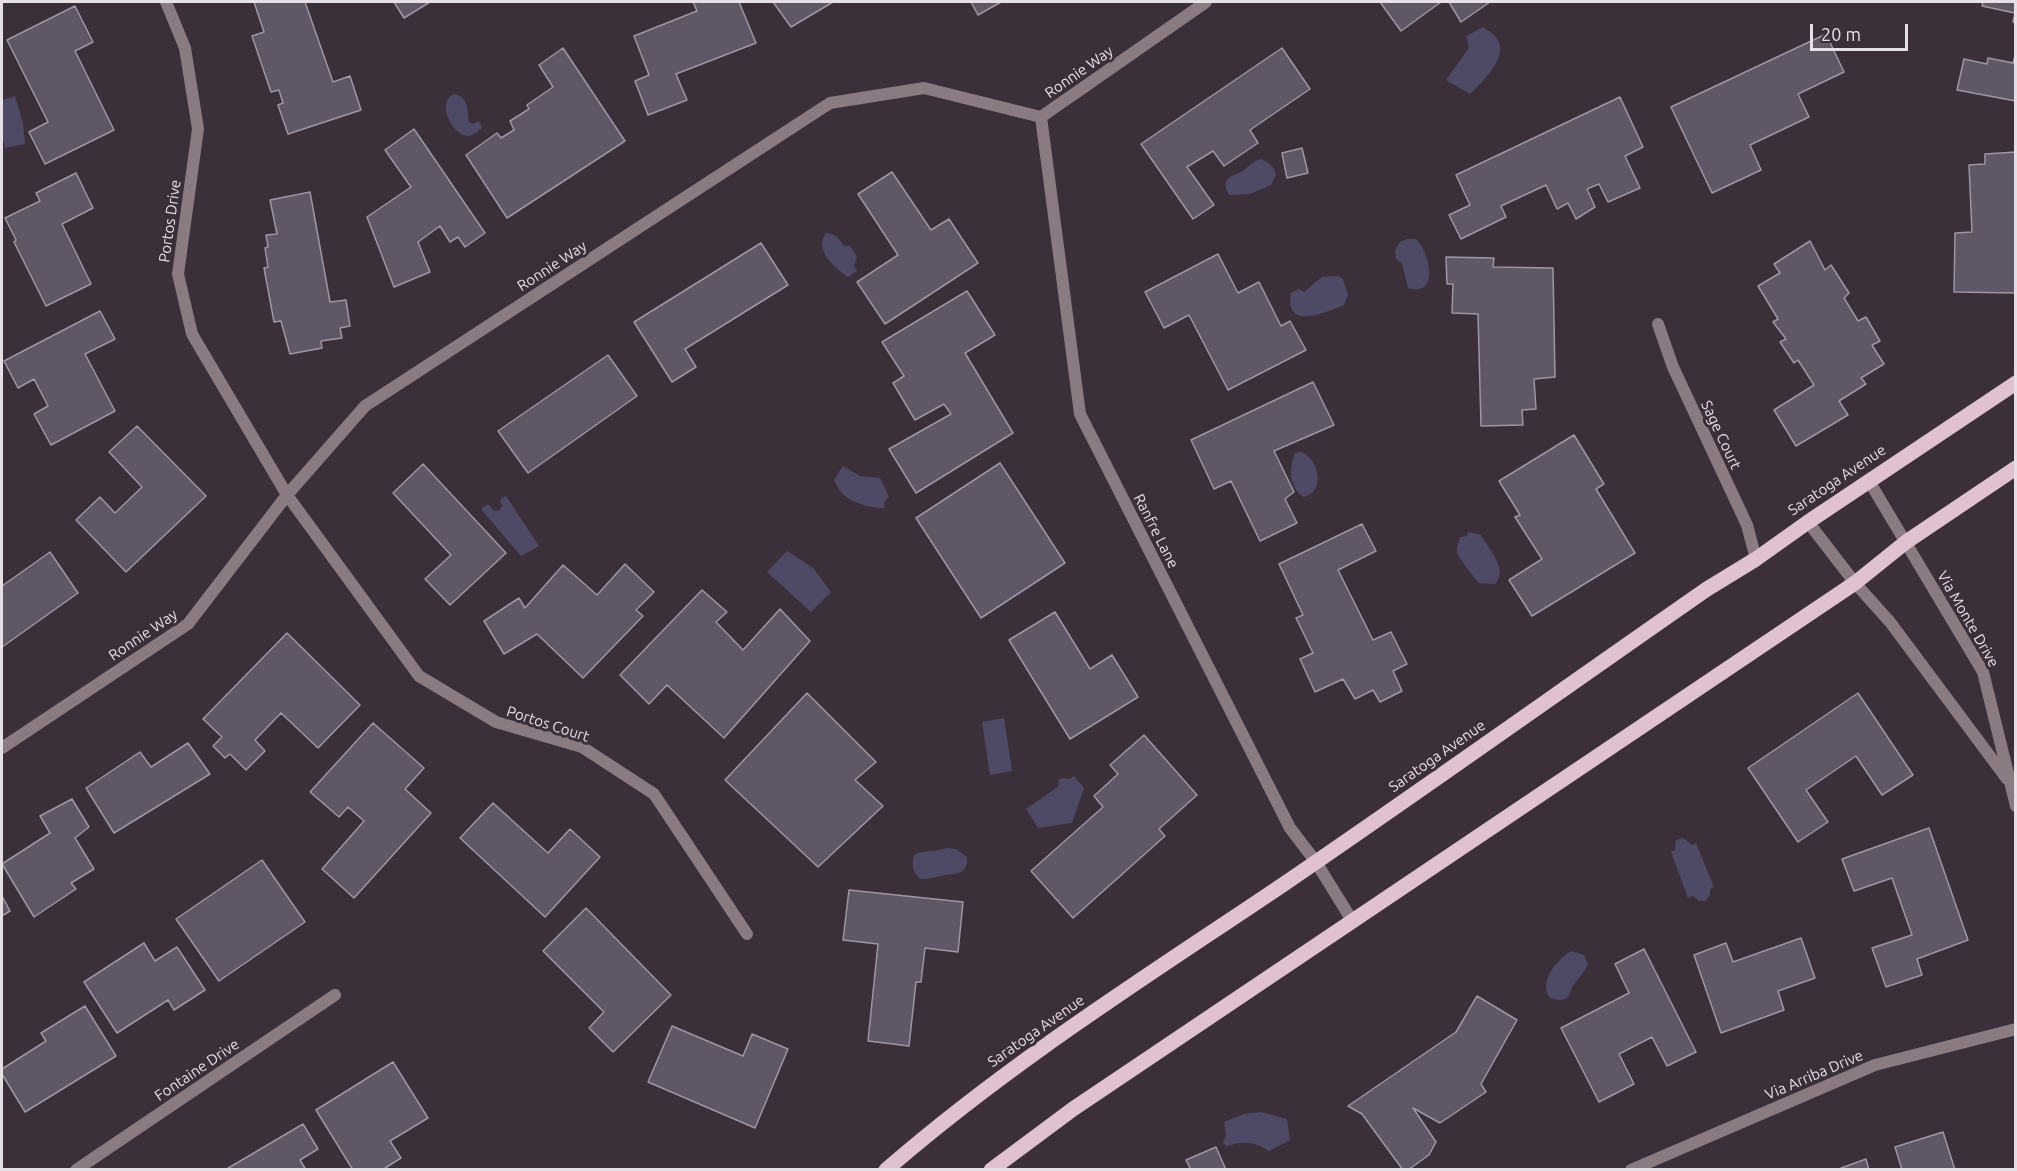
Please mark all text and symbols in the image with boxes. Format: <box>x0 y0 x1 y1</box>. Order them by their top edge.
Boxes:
scale bar <box>1813 12 1910 50</box>
text: 20 m <box>1821 24 1861 44</box>
street label: Ronnie Way <box>1041 42 1117 102</box>
street label: Portos Drive <box>155 178 185 264</box>
street label: Ronnie Way <box>514 237 590 295</box>
street label: Sage Court <box>1697 398 1745 472</box>
street label: Saratoga Avenue <box>1785 441 1889 519</box>
street label: Ranfre Lane <box>1130 491 1182 571</box>
street label: Via Monte Drive <box>1933 568 2003 670</box>
street label: Ronnie Way <box>105 605 181 665</box>
street label: Portos Court <box>504 702 592 746</box>
street label: Saratoga Avenue <box>1385 716 1489 796</box>
street label: Saratoga Avenue <box>984 991 1088 1071</box>
street label: Fontaine Drive <box>151 1035 243 1105</box>
street label: Via Arriba Drive <box>1762 1046 1866 1104</box>

